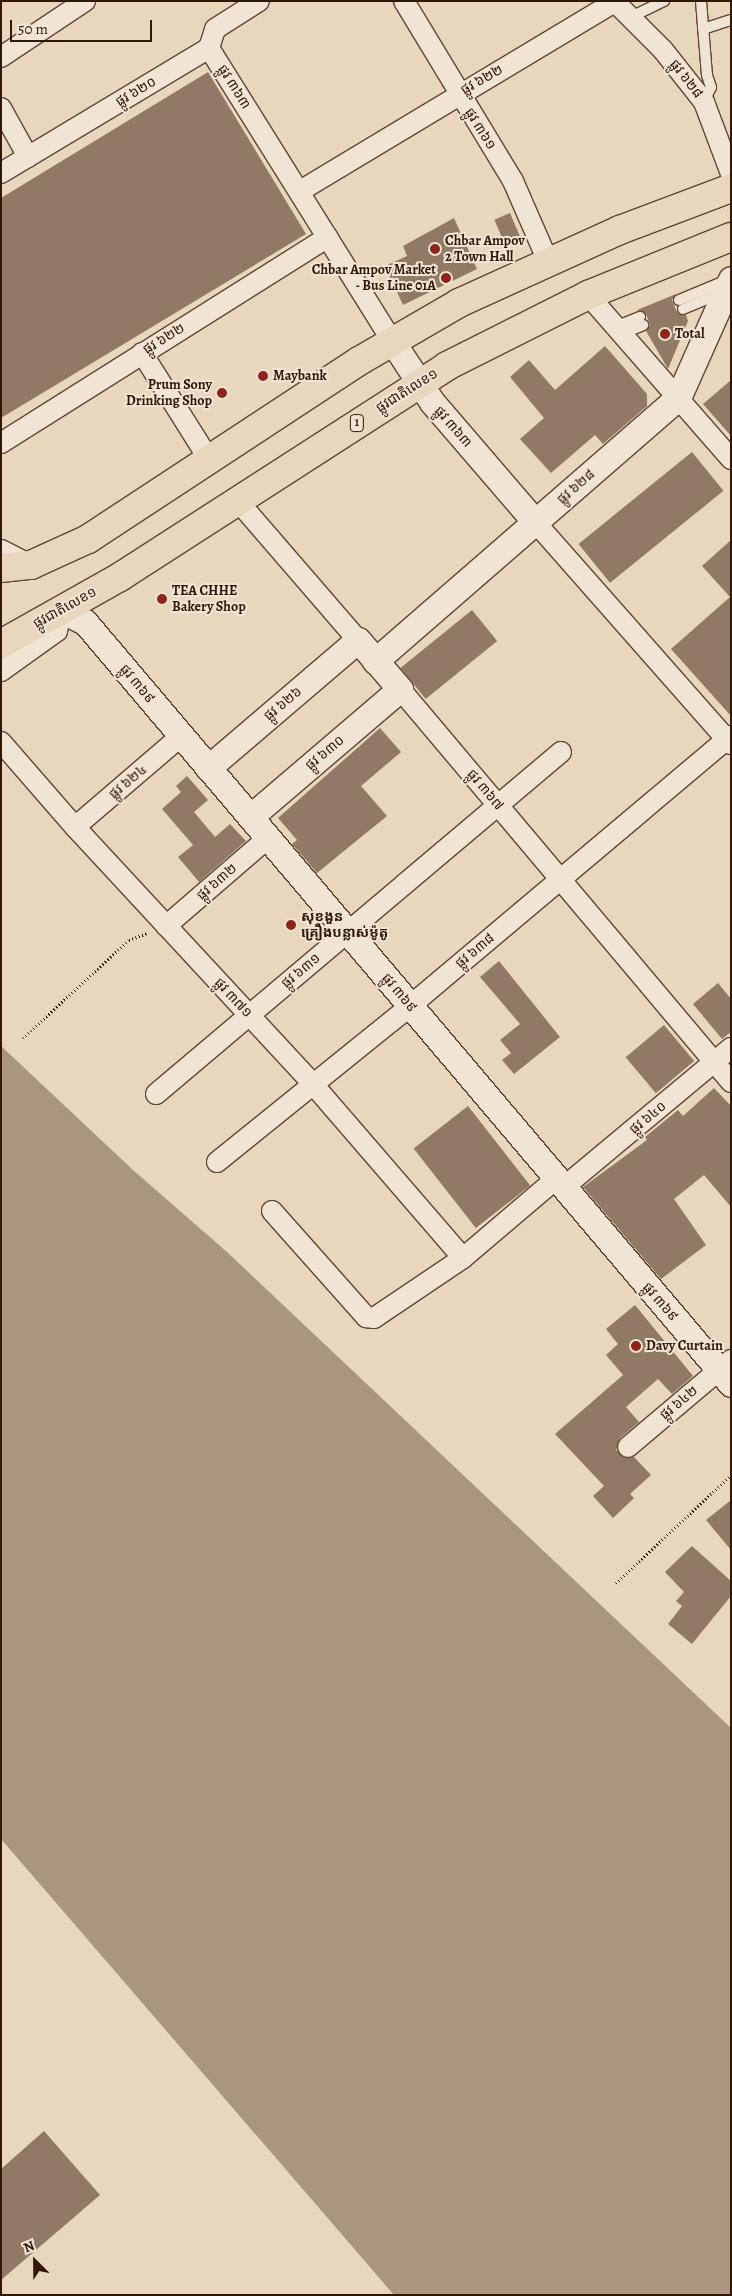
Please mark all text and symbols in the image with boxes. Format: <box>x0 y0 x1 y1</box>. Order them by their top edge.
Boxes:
scale bar <box>12 10 155 42</box>
text: 50 m <box>18 19 48 39</box>
street label: ផ្លូវ ៦២៨ <box>666 56 706 102</box>
street label: ផ្លូវ ៦២២ <box>458 61 506 99</box>
street label: ផ្លូវ ៣៦៣ <box>214 62 254 112</box>
street label: ផ្លូវ ៦២០ <box>113 73 159 111</box>
street label: ផ្លូវ ៣៦១ <box>461 105 499 153</box>
place label: Chbar Ampov 2 Town Hall <box>445 233 525 266</box>
marker: Chbar Ampov 2 Town Hall <box>429 243 441 255</box>
place label: Chbar Ampov Market - Bus Line 01A <box>312 262 436 294</box>
marker: Chbar Ampov Market - Bus Line 01A <box>440 272 452 284</box>
street label: ផ្លូវ ៦២២ <box>140 320 188 358</box>
place label: Total <box>675 326 705 342</box>
marker: Total <box>659 328 671 340</box>
street label: ផ្លូវជាតិលេខ១ <box>373 365 441 417</box>
place label: Maybank <box>273 368 327 384</box>
marker: Maybank <box>257 370 269 382</box>
place label: Prum Sony Drinking Shop <box>126 377 212 410</box>
marker: Prum Sony Drinking Shop <box>216 387 228 399</box>
street label: ផ្លូវ ៣៦៣ <box>431 403 475 451</box>
road number: 1 <box>350 413 364 432</box>
street label: ផ្លូវ ៦២៨ <box>554 466 598 508</box>
place label: TEA CHHE Bakery Shop <box>172 583 246 616</box>
street label: ផ្លូវជាតិលេខ១ <box>30 584 100 632</box>
marker: TEA CHHE Bakery Shop <box>156 593 168 605</box>
street label: ផ្លូវ ៣៦៩ <box>116 661 158 707</box>
street label: ផ្លូវ ៦២៦ <box>261 683 305 725</box>
street label: ផ្លូវ ៦៣០ <box>302 732 348 774</box>
street label: ផ្លូវ ៦២៤ <box>106 761 150 803</box>
street label: ផ្លូវ ៣៦៧ <box>463 766 507 814</box>
street label: ផ្លូវ ៦៣២ <box>193 860 241 904</box>
place label: សុខងួន គ្រឿងបន្លាស់ម៉ូតូ <box>301 909 388 942</box>
marker: សុខងួន គ្រឿងបន្លាស់ម៉ូតូ <box>285 919 297 931</box>
street label: ផ្លូវ ៦៣៨ <box>452 930 498 972</box>
street label: ផ្លូវ ៦៣១ <box>278 950 324 992</box>
street label: ផ្លូវ ៣៦៩ <box>378 970 420 1016</box>
street label: ផ្លូវ ៣៧១ <box>210 975 256 1021</box>
street label: ផ្លូវ ៦៤០ <box>626 1098 670 1138</box>
street label: ផ្លូវ ៣៦៩ <box>639 1279 681 1325</box>
place label: Davy Curtain <box>646 1338 723 1354</box>
marker: Davy Curtain <box>630 1340 642 1352</box>
street label: ផ្លូវ ៦៤២ <box>657 1382 701 1424</box>
north arrow <box>10 2236 60 2286</box>
text: N <box>21 2236 37 2257</box>

